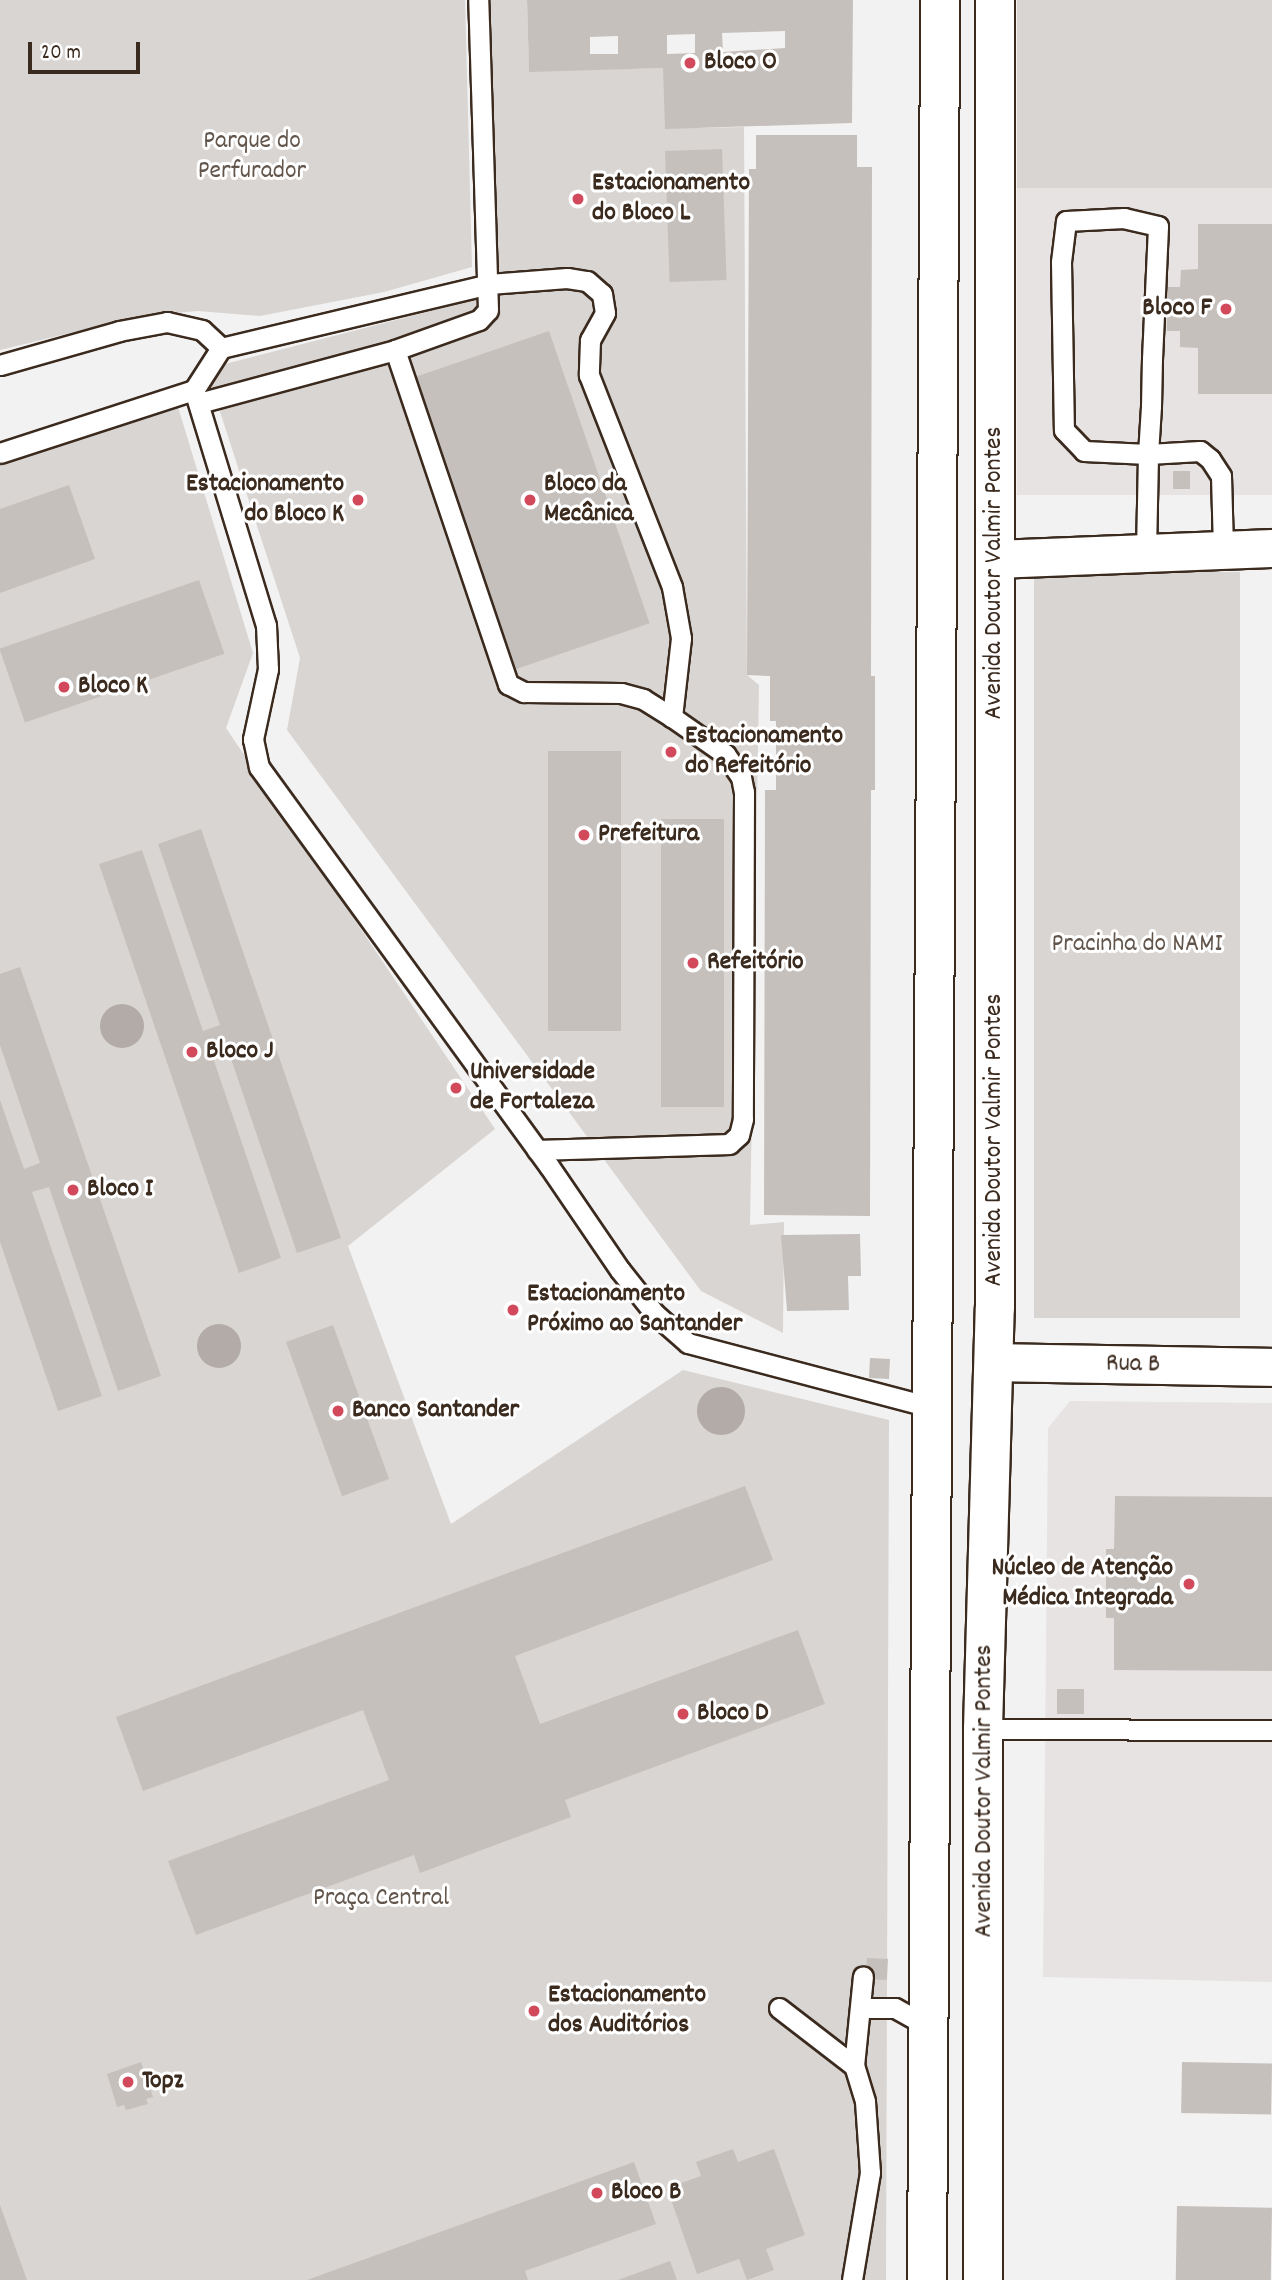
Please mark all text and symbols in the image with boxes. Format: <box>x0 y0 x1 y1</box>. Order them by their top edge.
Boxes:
scale bar <box>32 28 144 72</box>
text: 20 m <box>41 39 81 69</box>
place label: Bloco O <box>704 47 777 79</box>
marker: Bloco O <box>682 55 698 71</box>
park label: Parque do Perfurador <box>198 126 306 188</box>
place label: Estacionamento do Bloco L <box>592 168 750 230</box>
marker: Estacionamento do Bloco L <box>570 191 586 207</box>
place label: Bloco F <box>1142 293 1212 325</box>
marker: Bloco F <box>1218 301 1234 317</box>
street label: Avenida Doutor Valmir Pontes <box>979 426 1011 720</box>
place label: Estacionamento do Bloco K <box>186 469 344 530</box>
place label: Bloco da Mecânica <box>544 469 634 530</box>
marker: Estacionamento do Bloco K <box>350 492 366 508</box>
marker: Bloco da Mecânica <box>522 492 538 508</box>
place label: Bloco K <box>78 671 148 703</box>
marker: Bloco K <box>56 679 72 695</box>
place label: Estacionamento do Refeitório <box>685 721 843 782</box>
marker: Estacionamento do Refeitório <box>663 744 679 760</box>
place label: Prefeitura <box>598 819 699 851</box>
marker: Prefeitura <box>576 827 592 843</box>
park label: Pracinha do NAMI <box>1052 929 1222 961</box>
place label: Refeitório <box>707 947 804 979</box>
marker: Refeitório <box>685 955 701 971</box>
street label: Avenida Doutor Valmir Pontes <box>979 993 1011 1287</box>
place label: Bloco J <box>206 1036 274 1068</box>
marker: Bloco J <box>184 1044 200 1060</box>
place label: Universidade de Fortaleza <box>470 1057 595 1118</box>
marker: Universidade de Fortaleza <box>448 1080 464 1096</box>
place label: Bloco I <box>87 1174 153 1206</box>
marker: Bloco I <box>65 1182 81 1198</box>
place label: Estacionamento Próximo ao Santander <box>527 1279 742 1340</box>
marker: Estacionamento Próximo ao Santander <box>505 1302 521 1318</box>
street label: Rua B <box>1106 1349 1160 1381</box>
place label: Banco Santander <box>352 1395 519 1427</box>
marker: Banco Santander <box>330 1403 346 1419</box>
place label: Núcleo de Atenção Médica Integrada <box>992 1553 1173 1614</box>
marker: Núcleo de Atenção Médica Integrada <box>1179 1574 1199 1594</box>
street label: Avenida Doutor Valmir Pontes <box>969 1644 1001 1938</box>
place label: Bloco D <box>697 1698 768 1730</box>
marker: Bloco D <box>675 1706 691 1722</box>
park label: Praça Central <box>313 1883 449 1915</box>
place label: Estacionamento dos Auditórios <box>548 1980 706 2042</box>
marker: Estacionamento dos Auditórios <box>526 2003 542 2019</box>
place label: Topz <box>142 2066 183 2098</box>
marker: Topz <box>120 2074 136 2090</box>
place label: Bloco B <box>611 2177 681 2209</box>
marker: Bloco B <box>589 2185 605 2201</box>

